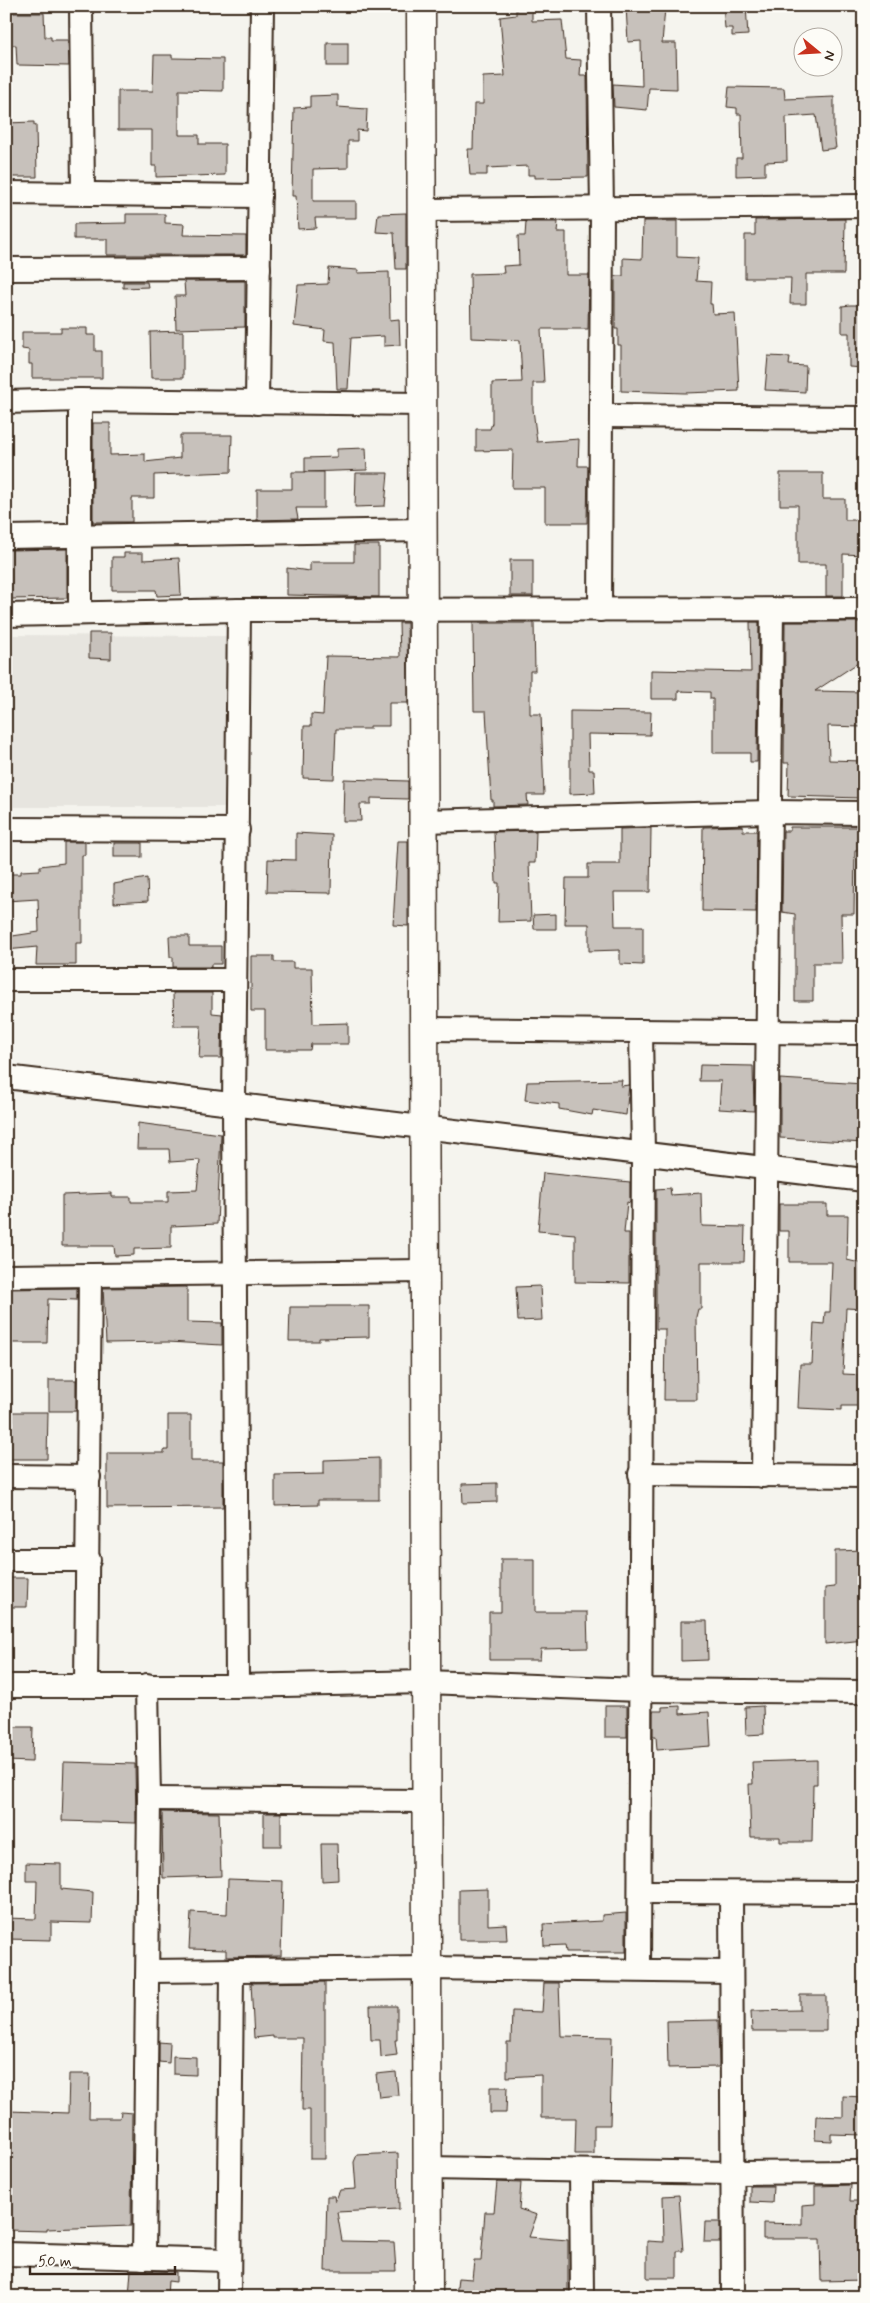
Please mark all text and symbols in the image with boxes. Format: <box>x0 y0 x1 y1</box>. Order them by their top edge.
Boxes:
north arrow <box>792 28 842 78</box>
text: N <box>819 48 839 63</box>
scale bar <box>30 2243 175 2275</box>
text: 50 m <box>38 2252 72 2272</box>

